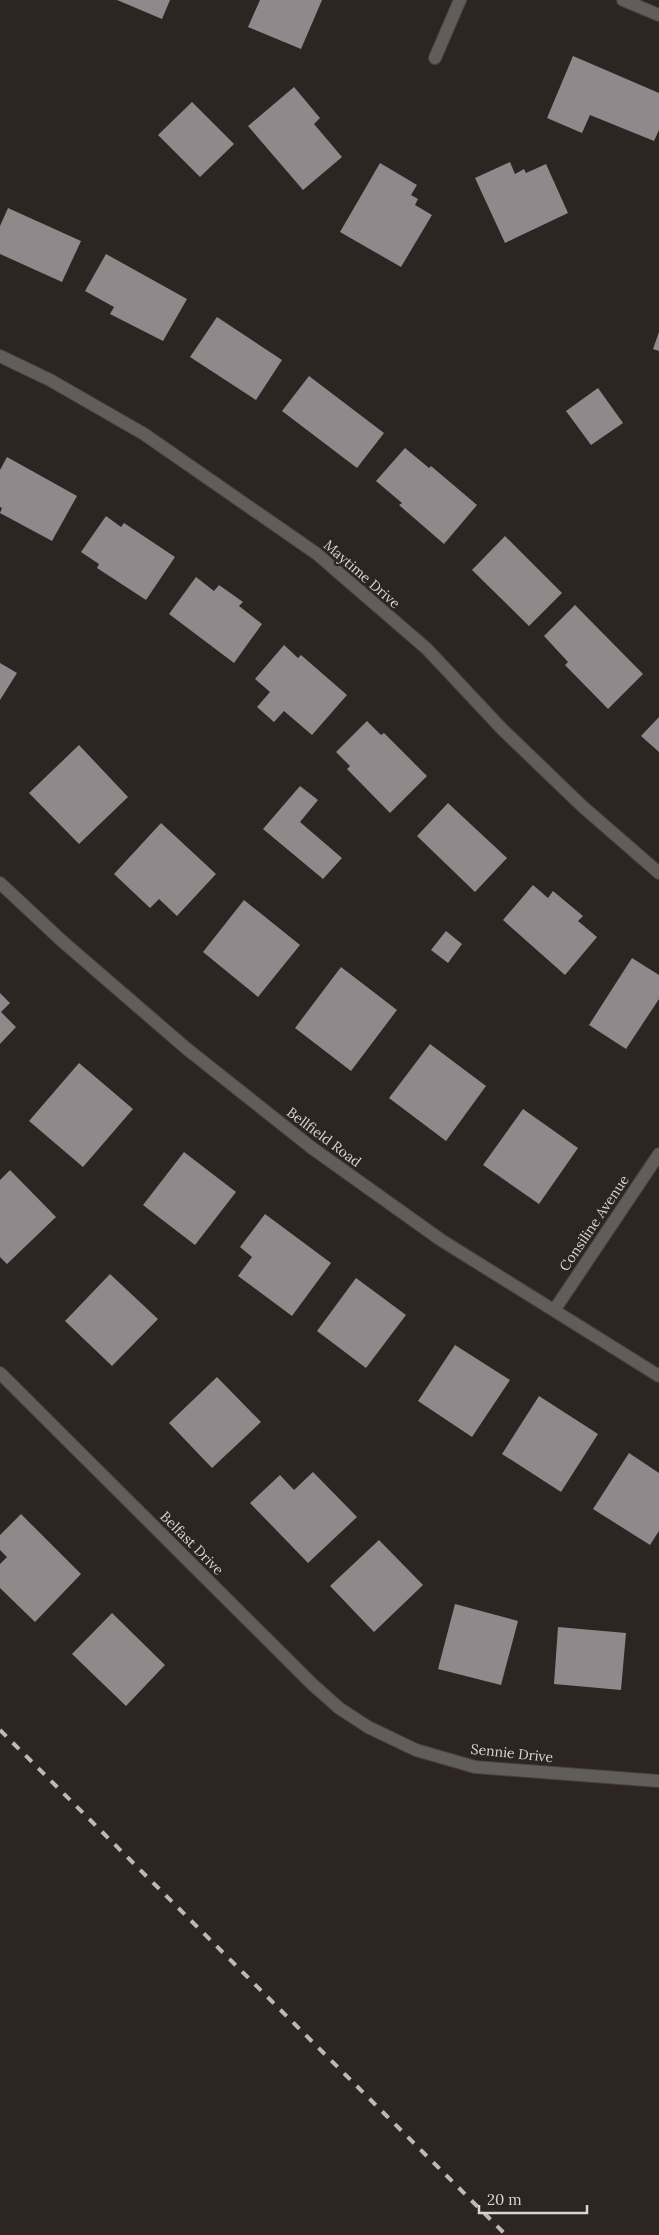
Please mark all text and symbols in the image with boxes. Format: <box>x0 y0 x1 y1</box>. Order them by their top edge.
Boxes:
street label: Maytime Drive <box>320 536 404 612</box>
street label: Bellfield Road <box>283 1103 365 1171</box>
street label: Consiline Avenue <box>555 1171 633 1274</box>
street label: Belfast Drive <box>156 1507 228 1579</box>
street label: Sennie Drive <box>470 1740 554 1766</box>
scale bar <box>479 2182 586 2214</box>
text: 20 m <box>487 2190 522 2209</box>

